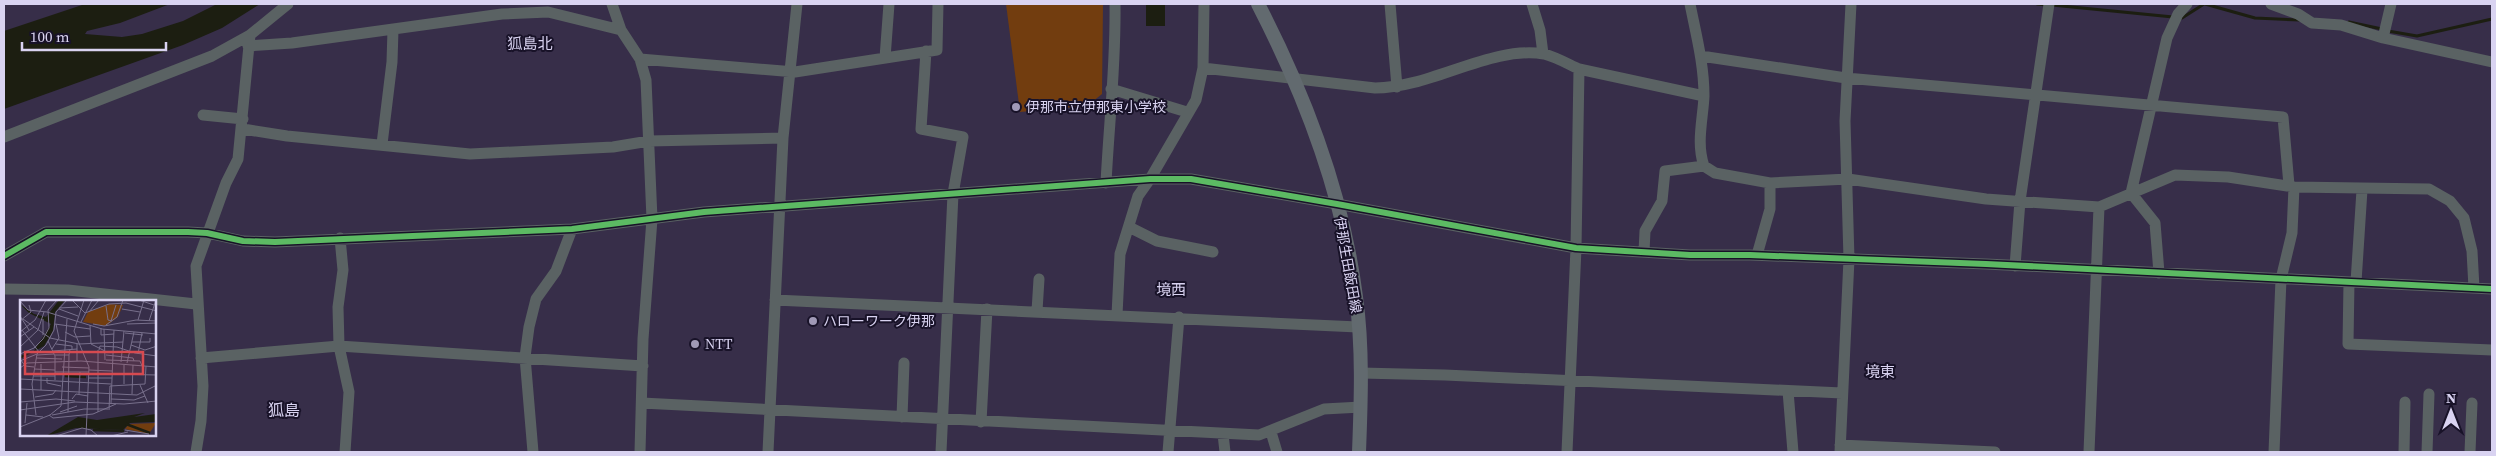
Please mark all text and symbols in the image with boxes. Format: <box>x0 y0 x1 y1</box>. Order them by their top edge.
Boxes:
scale bar <box>22 20 166 52</box>
text: 100 m <box>30 26 70 47</box>
district label: 狐島北 <box>507 33 553 54</box>
place label: 伊那市立伊那東小学校 <box>1026 97 1166 117</box>
marker: 伊那市立伊那東小学校 <box>1010 101 1022 113</box>
street label: 伊那生田飯田線 <box>1330 215 1366 315</box>
district label: 境西 <box>1156 279 1186 300</box>
inset map <box>20 300 156 436</box>
place label: ハローワーク伊那 <box>823 311 935 331</box>
marker: ハローワーク伊那 <box>807 315 819 327</box>
place label: NTT <box>705 334 733 354</box>
marker: NTT <box>689 338 701 350</box>
district label: 境東 <box>1865 361 1895 382</box>
north arrow <box>2426 386 2476 436</box>
text: N <box>2446 388 2456 408</box>
district label: 狐島 <box>268 399 300 421</box>

